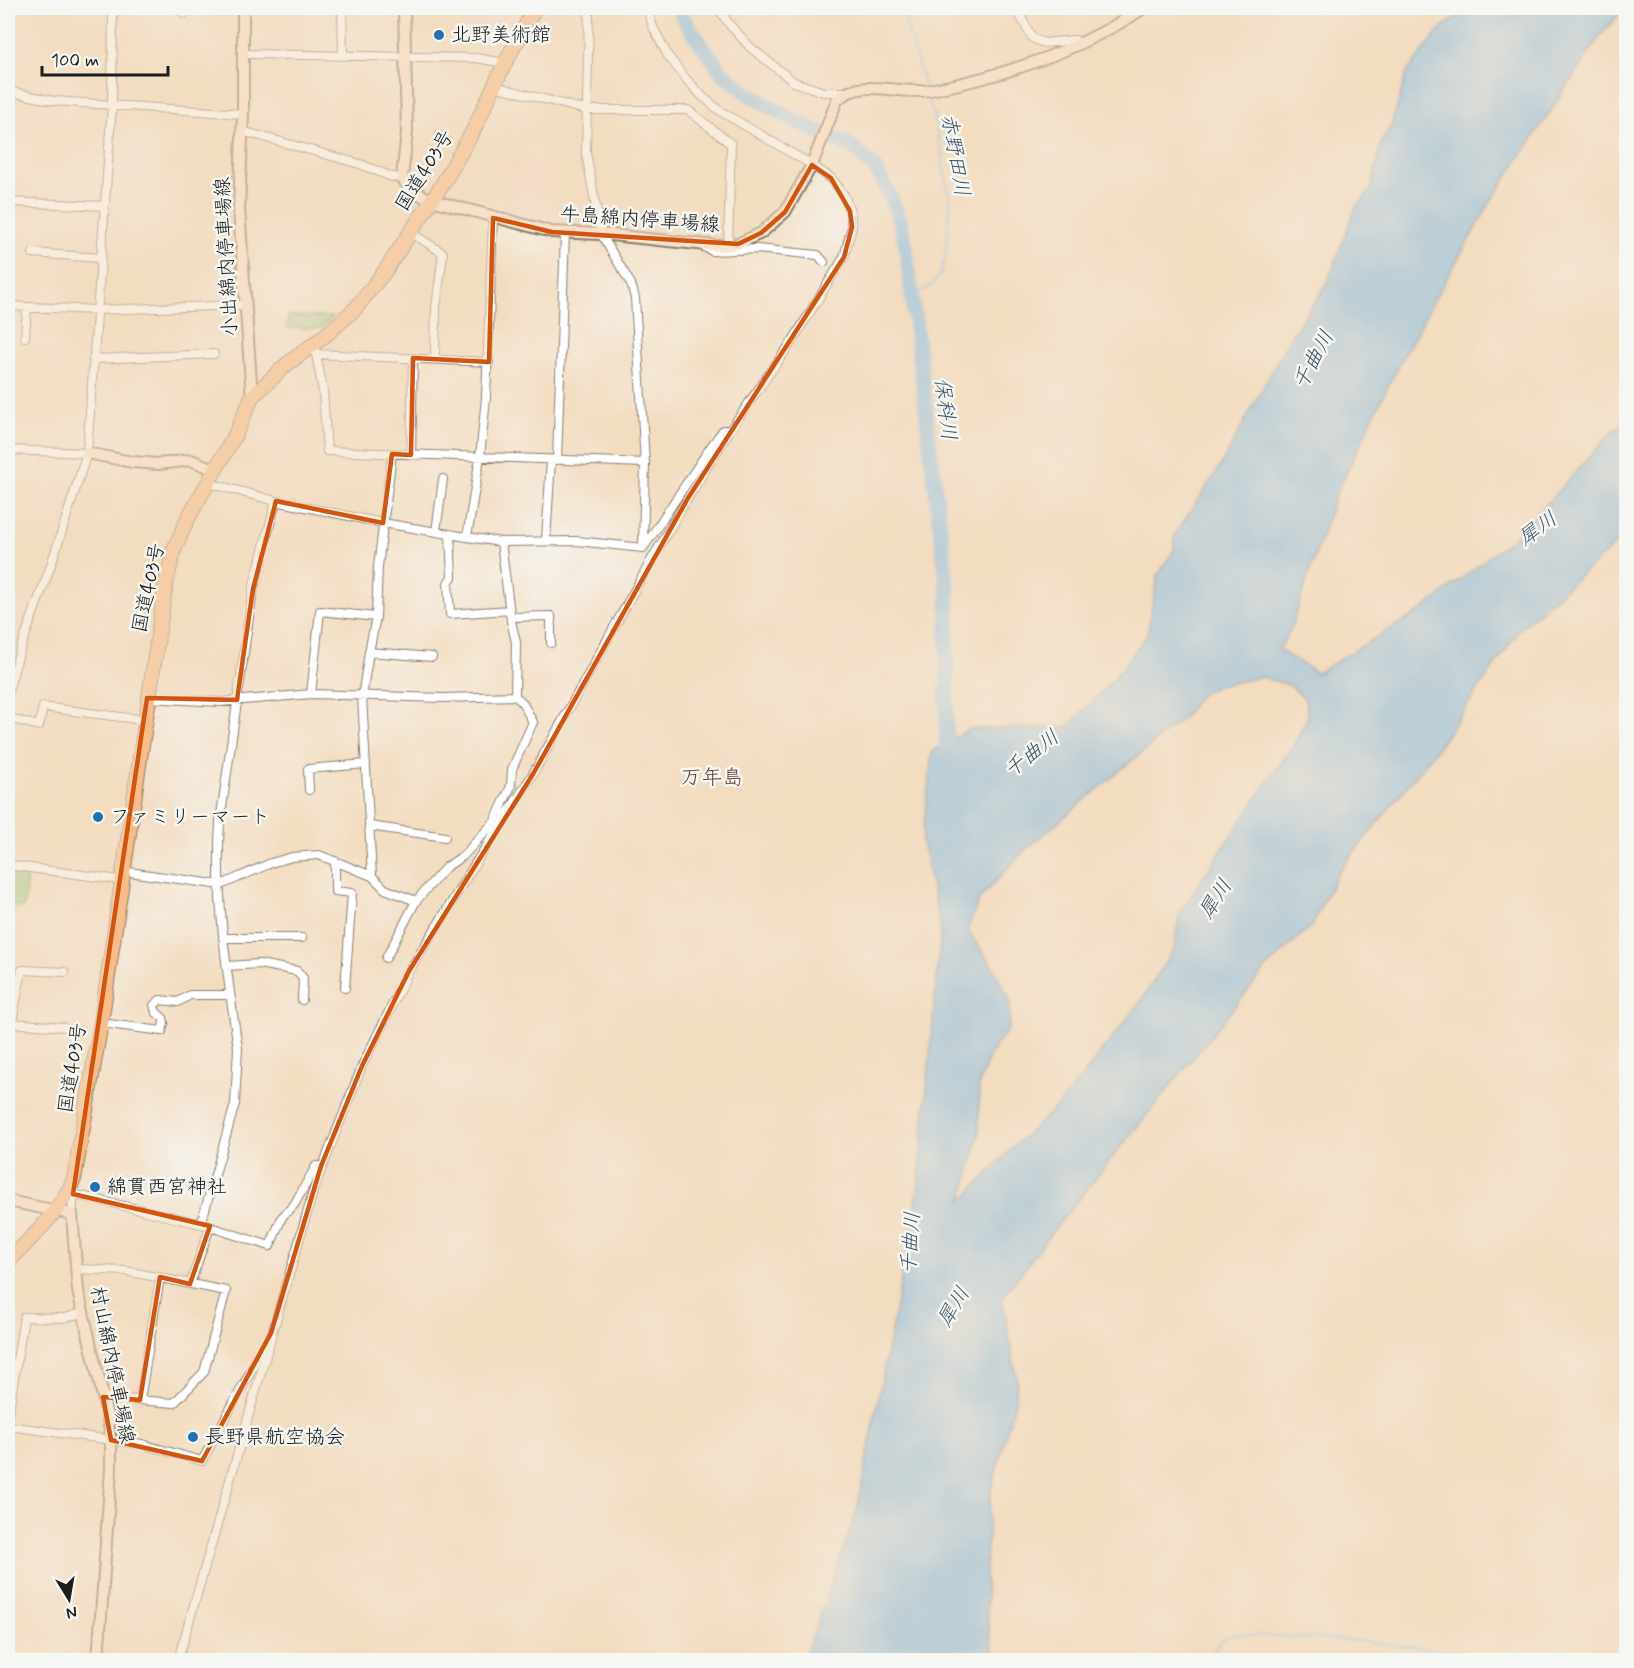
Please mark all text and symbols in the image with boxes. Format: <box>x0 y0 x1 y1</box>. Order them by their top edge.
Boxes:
place label: 北野美術館 <box>451 22 551 49</box>
marker: 北野美術館 <box>432 28 446 42</box>
scale bar <box>42 39 168 77</box>
text: 100 m <box>51 49 99 73</box>
water label: 赤野田川 <box>934 111 976 199</box>
street label: 国道403号 <box>389 125 461 217</box>
street label: 小出綿内停車場線 <box>209 176 245 338</box>
street label: 牛島綿内停車場線 <box>559 201 721 239</box>
water label: 千曲川 <box>1287 326 1341 394</box>
water label: 保科川 <box>927 376 963 442</box>
water label: 犀川 <box>1513 505 1563 553</box>
street label: 国道403号 <box>126 541 172 635</box>
water label: 千曲川 <box>999 724 1065 784</box>
district label: 万年島 <box>681 764 744 792</box>
place label: ファミリーマート <box>110 804 270 831</box>
marker: ファミリーマート <box>91 810 105 824</box>
water label: 犀川 <box>1193 874 1239 924</box>
street label: 国道403号 <box>53 1021 93 1115</box>
place label: 綿貫西宮神社 <box>107 1174 227 1201</box>
marker: 綿貫西宮神社 <box>88 1180 102 1194</box>
water label: 千曲川 <box>895 1211 927 1275</box>
water label: 犀川 <box>931 1282 977 1332</box>
street label: 村山綿内停車場線 <box>83 1284 141 1446</box>
place label: 長野県航空協会 <box>205 1424 345 1451</box>
marker: 長野県航空協会 <box>186 1430 200 1444</box>
north arrow <box>39 1569 99 1629</box>
text: N <box>64 1601 79 1624</box>

